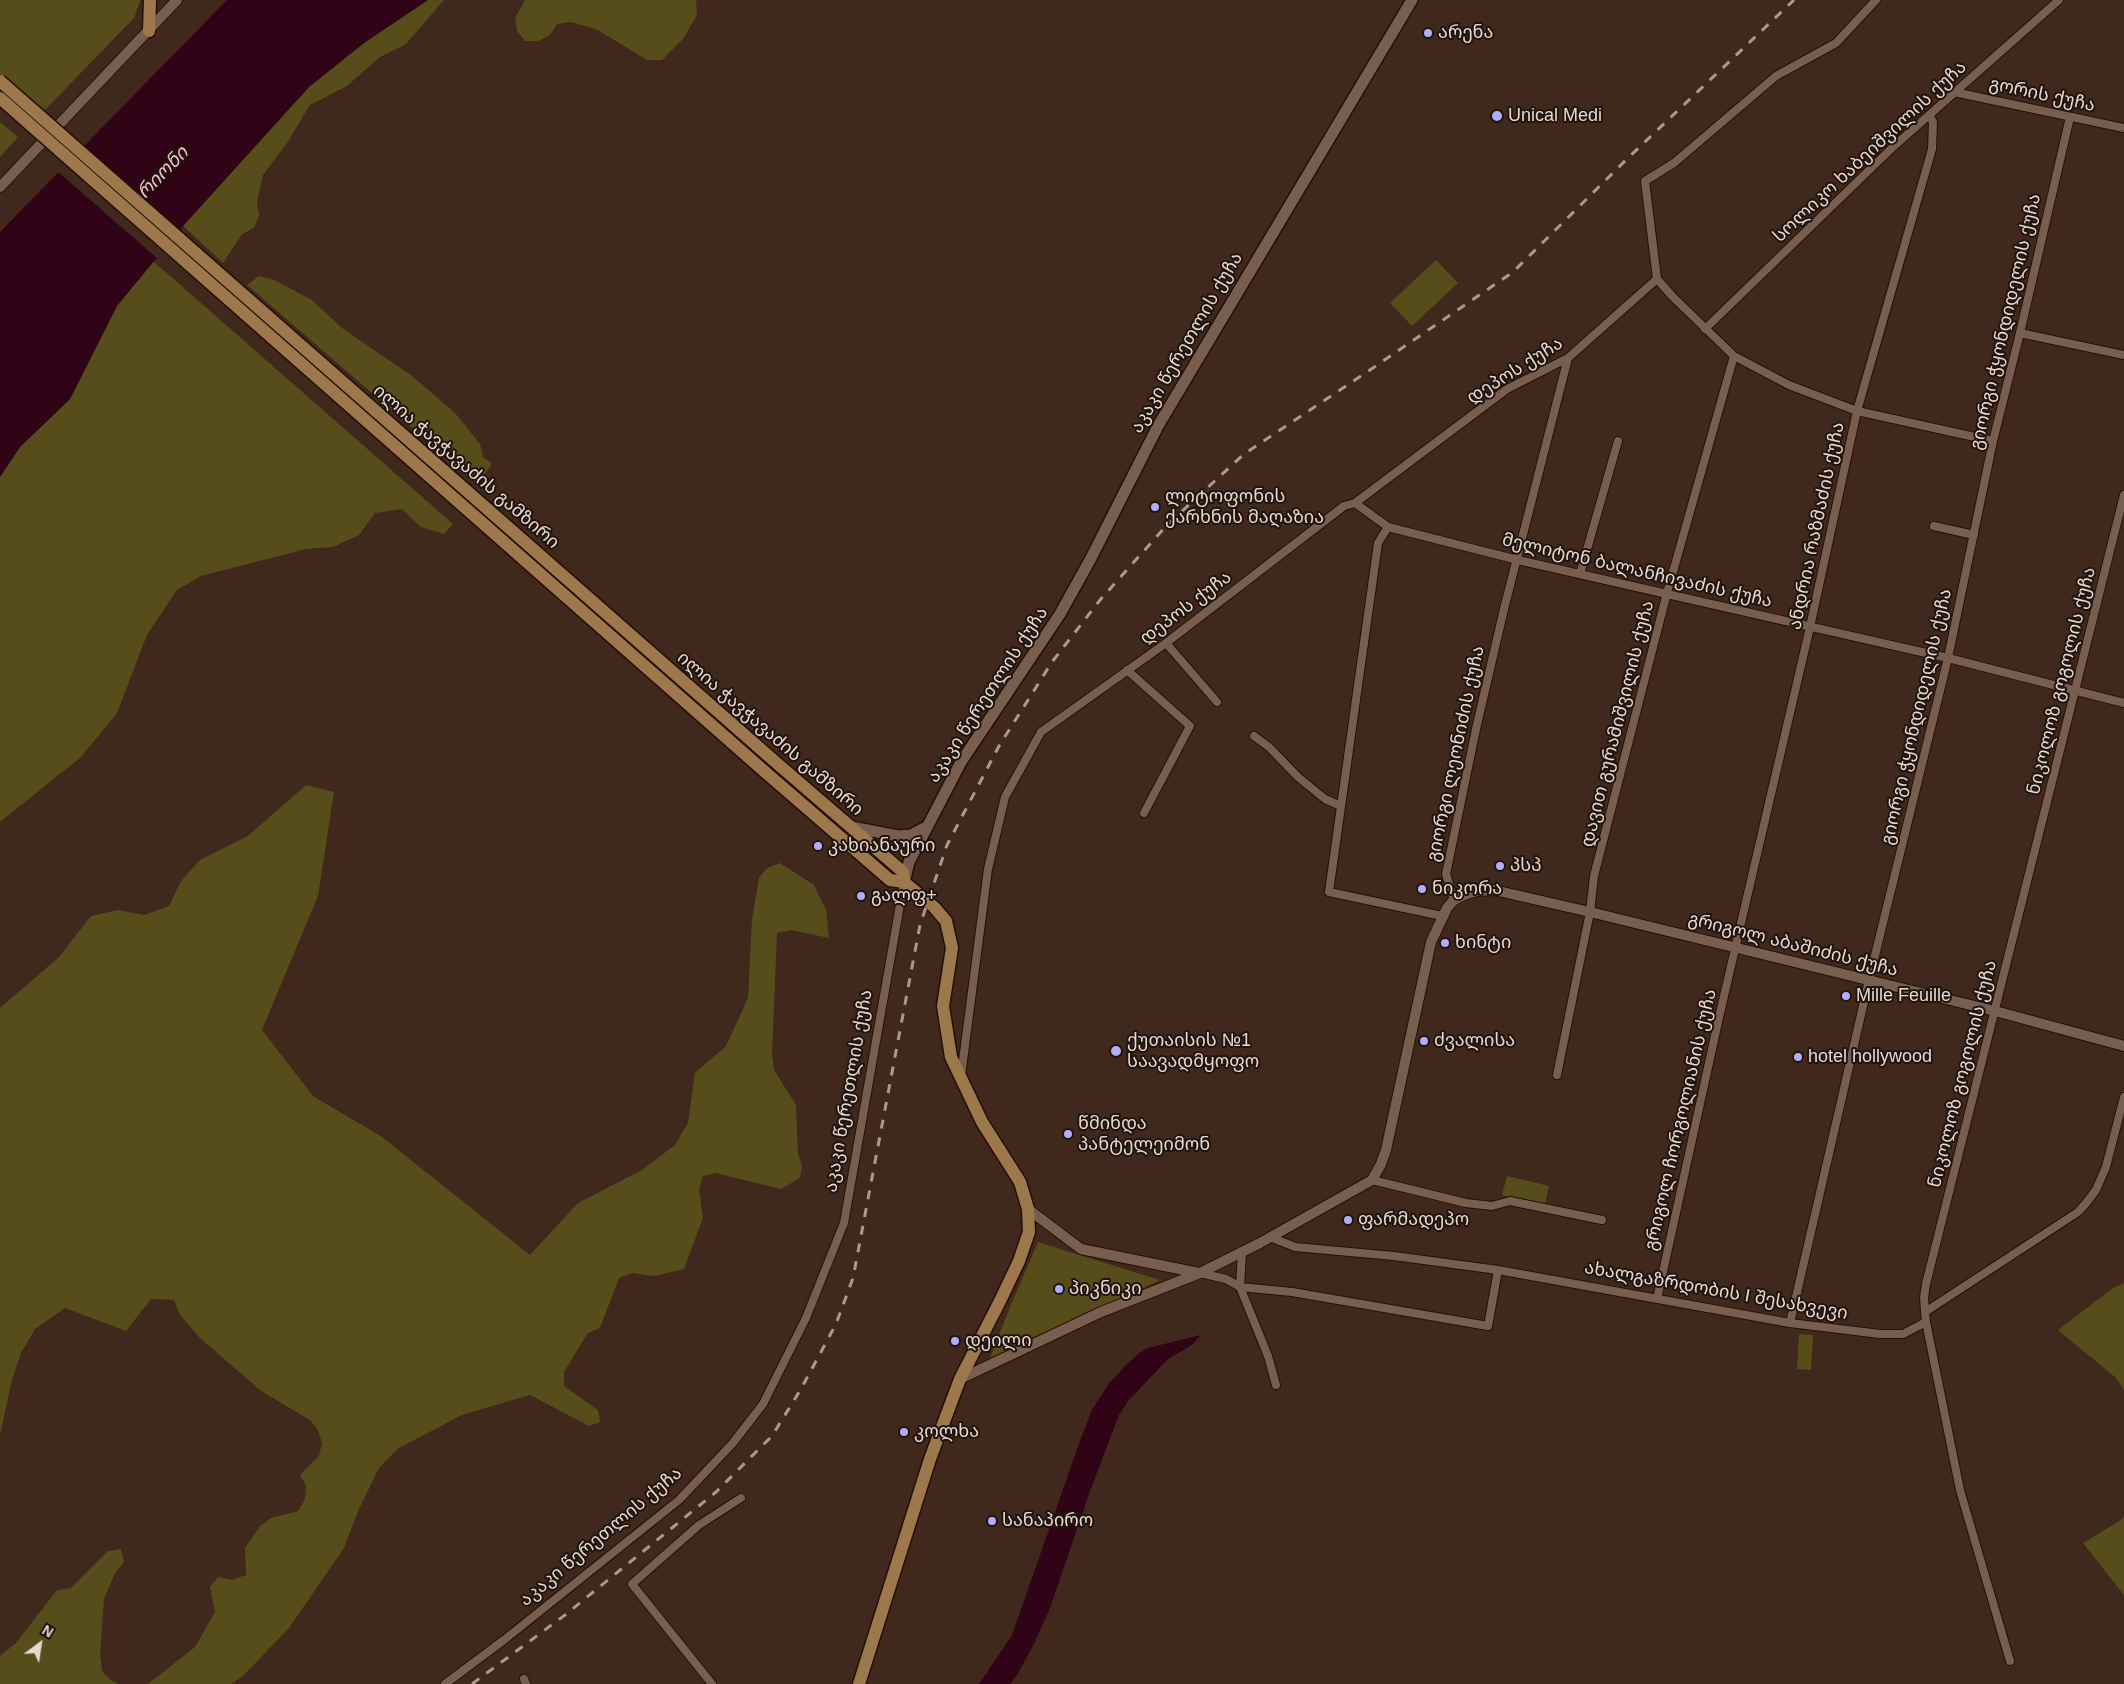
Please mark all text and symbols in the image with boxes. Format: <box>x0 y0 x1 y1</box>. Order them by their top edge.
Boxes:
place label: არენა <box>1438 22 1493 44</box>
marker: არენა <box>1422 27 1434 39</box>
street label: სოლიკო ხაბეიშვილის ქუჩა <box>1769 57 1971 247</box>
street label: გორის ქუჩა <box>1987 73 2097 117</box>
place label: Unical Medi <box>1508 105 1602 127</box>
marker: Unical Medi <box>1490 109 1504 123</box>
water label: რიონი <box>133 142 193 204</box>
street label: გიორგი ჭყონდიდელის ქუჩა <box>1966 192 2046 452</box>
street label: აკაკი წერეთლის ქუჩა <box>1126 249 1248 437</box>
street label: დეპოს ქუჩა <box>1463 333 1567 409</box>
street label: ილია ჭავჭავაძის გამზირი <box>369 380 563 554</box>
street label: ანდრია რაზმაძის ქუჩა <box>1784 420 1850 632</box>
place label: ლიტოფონის ქარხნის მაღაზია <box>1165 486 1324 528</box>
marker: ლიტოფონის ქარხნის მაღაზია <box>1149 501 1161 513</box>
street label: მელიტონ ბალანჩივაძის ქუჩა <box>1500 529 1774 613</box>
street label: ნიკოლოზ გოგოლის ქუჩა <box>2023 565 2101 797</box>
street label: დეპოს ქუჩა <box>1136 567 1236 649</box>
street label: გიორგი ჭყონდიდელის ქუჩა <box>1877 587 1957 847</box>
street label: დავით გურამიშვილის ქუჩა <box>1577 599 1659 849</box>
street label: აკაკი წერეთლის ქუჩა <box>923 603 1053 787</box>
street label: გიორგი ლეონიძის ქუჩა <box>1423 644 1489 864</box>
street label: ილია ჭავჭავაძის გამზირი <box>673 647 867 821</box>
place label: კახიანაური <box>828 835 935 857</box>
marker: კახიანაური <box>812 840 824 852</box>
place label: პსპ <box>1510 855 1542 877</box>
marker: პსპ <box>1494 860 1506 872</box>
place label: ნიკორა <box>1432 878 1502 900</box>
marker: ნიკორა <box>1416 883 1428 895</box>
place label: გალფ+ <box>871 885 937 907</box>
marker: გალფ+ <box>855 890 867 902</box>
street label: გრიგოლ აბაშიძის ქუჩა <box>1686 908 1900 982</box>
place label: ხინტი <box>1455 932 1511 954</box>
marker: ხინტი <box>1439 937 1451 949</box>
street label: ნიკოლოზ გოგოლის ქუჩა <box>1924 958 2002 1190</box>
place label: Mille Feuille <box>1856 985 1951 1007</box>
street label: გრიგოლ ჩორგოლიანის ქუჩა <box>1640 987 1722 1253</box>
street label: აკაკი წერეთლის ქუჩა <box>821 988 877 1194</box>
marker: Mille Feuille <box>1840 990 1852 1002</box>
place label: ქუთაისის №1 საავადმყოფო <box>1127 1030 1259 1072</box>
place label: ძვალისა <box>1434 1030 1515 1052</box>
marker: ძვალისა <box>1418 1035 1430 1047</box>
marker: ქუთაისის №1 საავადმყოფო <box>1109 1044 1123 1058</box>
place label: hotel hollywood <box>1808 1046 1932 1068</box>
marker: hotel hollywood <box>1792 1051 1804 1063</box>
place label: წმინდა პანტელეიმონ <box>1078 1113 1210 1156</box>
marker: წმინდა პანტელეიმონ <box>1062 1128 1074 1140</box>
place label: ფარმადეპო <box>1358 1209 1469 1231</box>
marker: ფარმადეპო <box>1342 1214 1354 1226</box>
street label: ახალგაზრდობის I შესახვევი <box>1583 1257 1849 1325</box>
place label: პიკნიკი <box>1069 1278 1142 1300</box>
marker: პიკნიკი <box>1053 1283 1065 1295</box>
place label: დეილი <box>965 1330 1032 1352</box>
marker: დეილი <box>949 1335 961 1347</box>
place label: კოლხა <box>914 1421 979 1443</box>
marker: კოლხა <box>898 1426 910 1438</box>
street label: აკაკი წერეთლის ქუჩა <box>515 1463 687 1611</box>
place label: სანაპირო <box>1002 1510 1093 1532</box>
marker: სანაპირო <box>986 1515 998 1527</box>
north arrow <box>15 1619 65 1669</box>
text: N <box>39 1622 56 1641</box>

